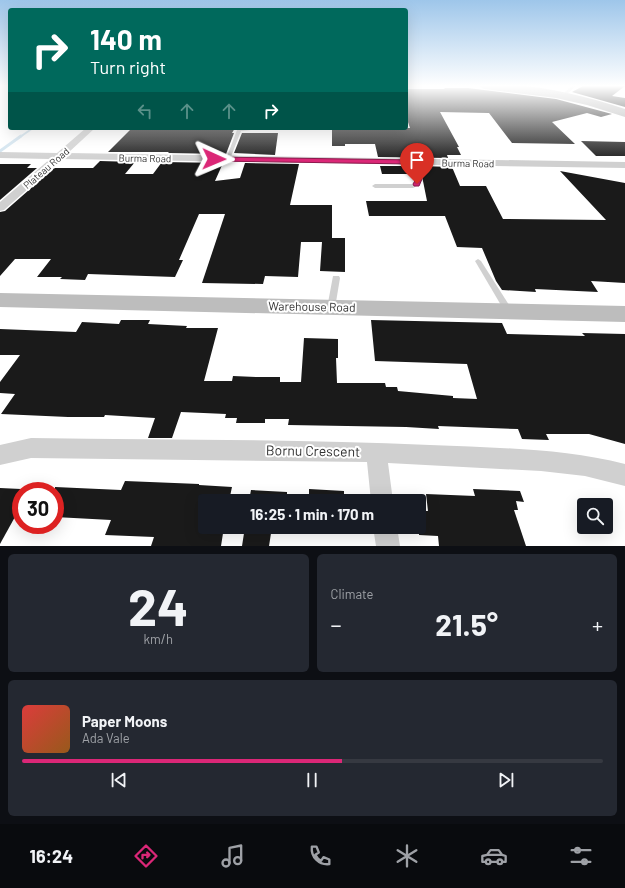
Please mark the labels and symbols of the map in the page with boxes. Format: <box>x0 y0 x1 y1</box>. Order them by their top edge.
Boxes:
position arrow <box>193 138 235 180</box>
pin <box>400 143 434 184</box>
street label: Plateau Road <box>21 145 71 191</box>
street label: Burma Road <box>119 152 171 164</box>
street label: Burma Road <box>442 157 494 169</box>
street label: Warehouse Road <box>268 298 356 314</box>
street label: Bornu Crescent <box>266 441 360 460</box>
speed limit sign: 30 <box>12 482 64 534</box>

